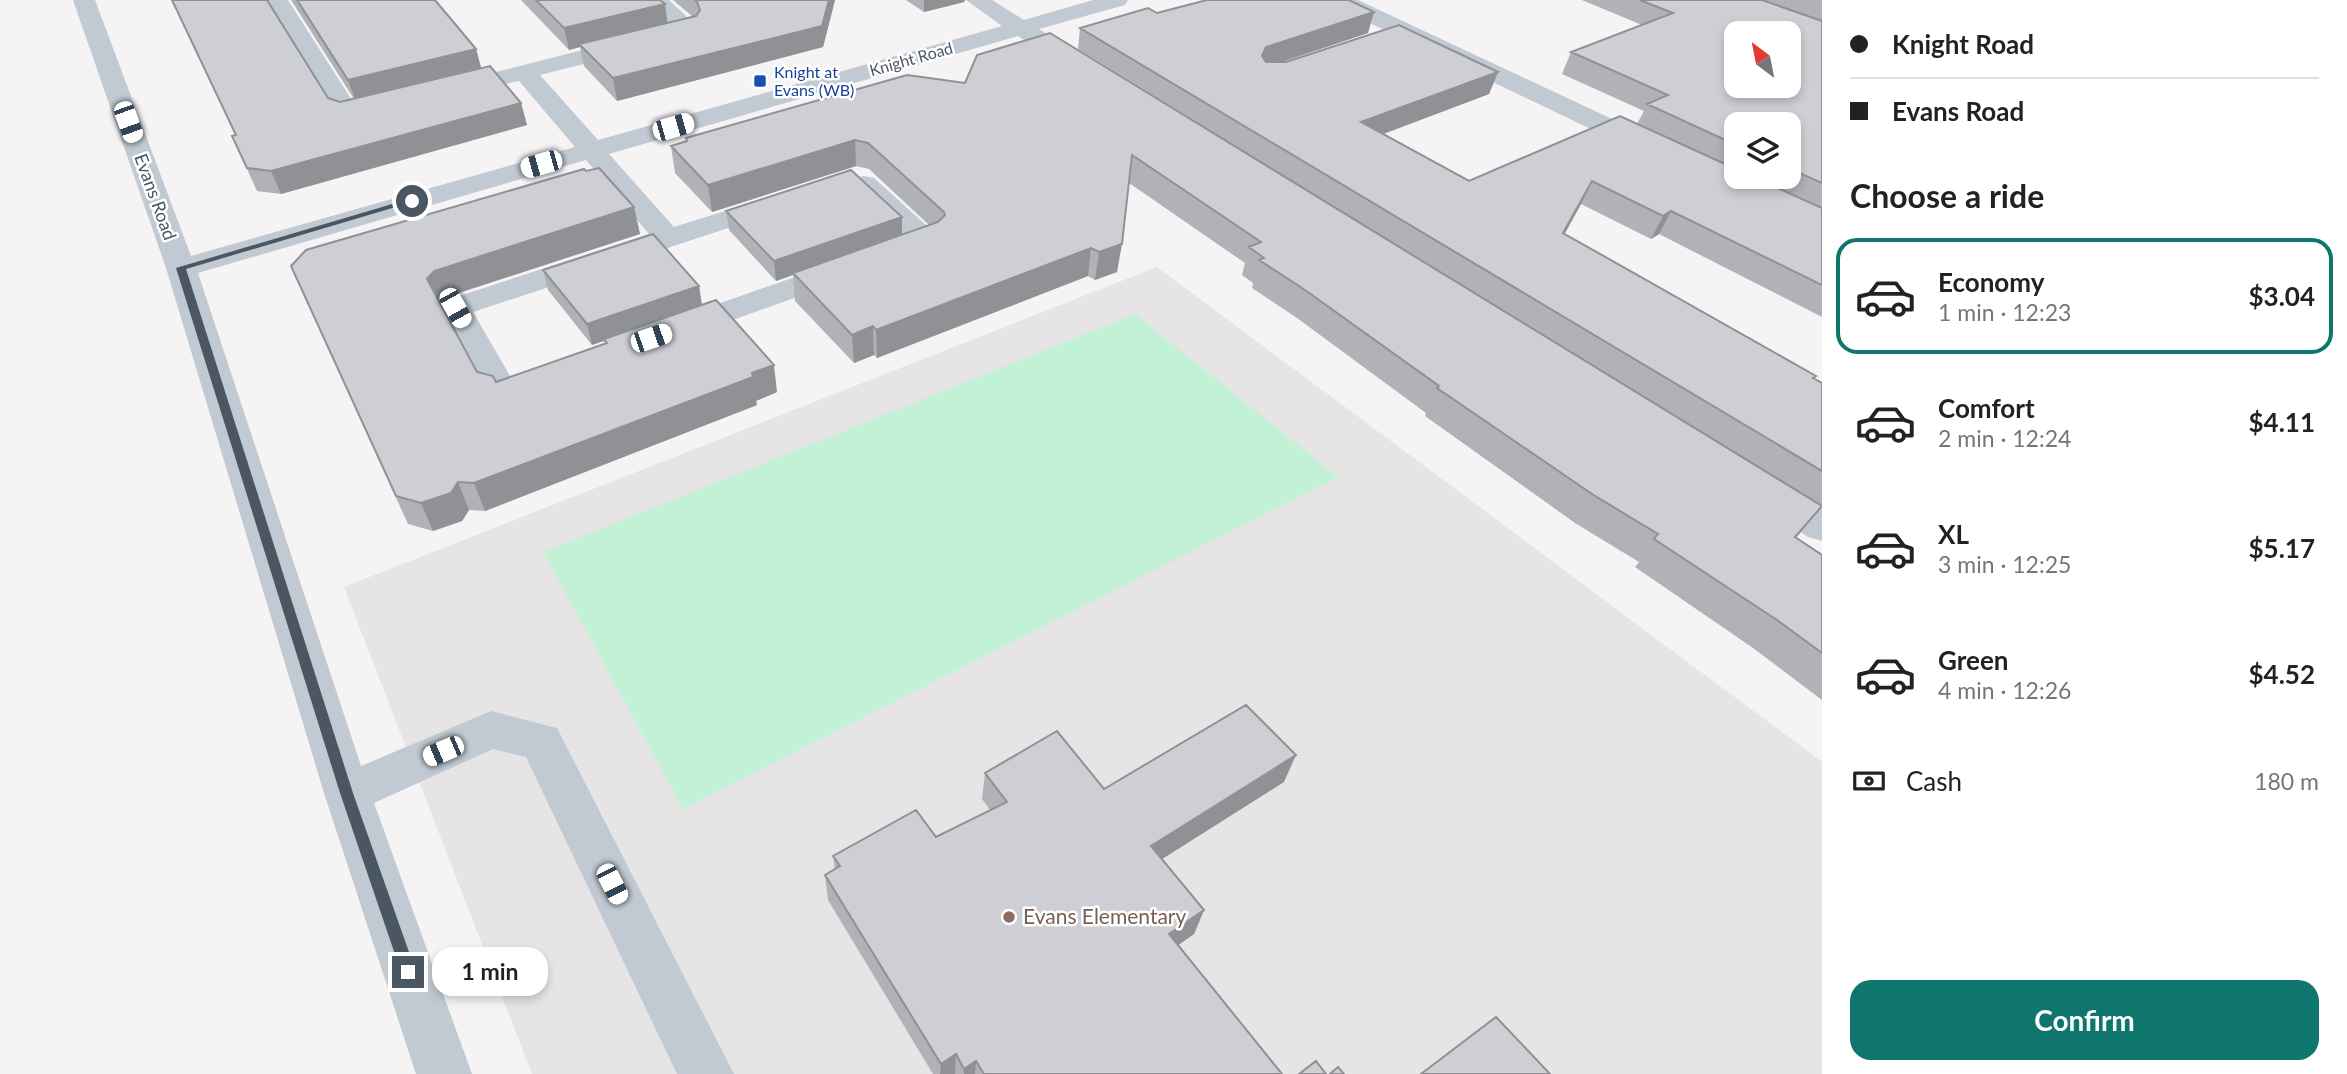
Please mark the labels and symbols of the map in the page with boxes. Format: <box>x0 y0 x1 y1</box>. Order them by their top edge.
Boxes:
north arrow <box>1724 21 1801 98</box>
street label: Knight Road <box>867 38 955 79</box>
place label: Knight at Evans (WB) <box>774 62 854 99</box>
marker: Knight at Evans (WB) <box>752 73 768 89</box>
car <box>111 99 146 145</box>
car <box>650 111 697 143</box>
car <box>518 148 565 180</box>
street label: Evans Road <box>130 150 182 243</box>
route start <box>396 185 428 217</box>
car <box>436 285 475 331</box>
car <box>628 321 675 355</box>
car <box>420 733 467 769</box>
car <box>594 861 631 907</box>
place label: Evans Elementary <box>1023 903 1186 928</box>
marker: Evans Elementary <box>1001 909 1017 925</box>
callout: 1 min <box>432 948 548 996</box>
route end <box>392 956 424 988</box>

